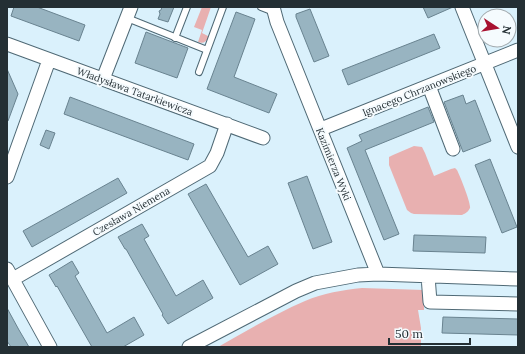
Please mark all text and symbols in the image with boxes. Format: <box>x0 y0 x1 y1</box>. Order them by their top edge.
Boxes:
north arrow <box>477 8 517 48</box>
text: N <box>499 24 515 36</box>
street label: Ignacego Chrzanowskiego <box>360 62 478 119</box>
street label: Władysława Tatarkiewicza <box>75 64 195 119</box>
street label: Kazimierza Wyki <box>313 126 354 203</box>
street label: Czesława Niemena <box>90 184 172 239</box>
scale bar <box>389 320 470 346</box>
text: 50 m <box>395 326 423 341</box>

